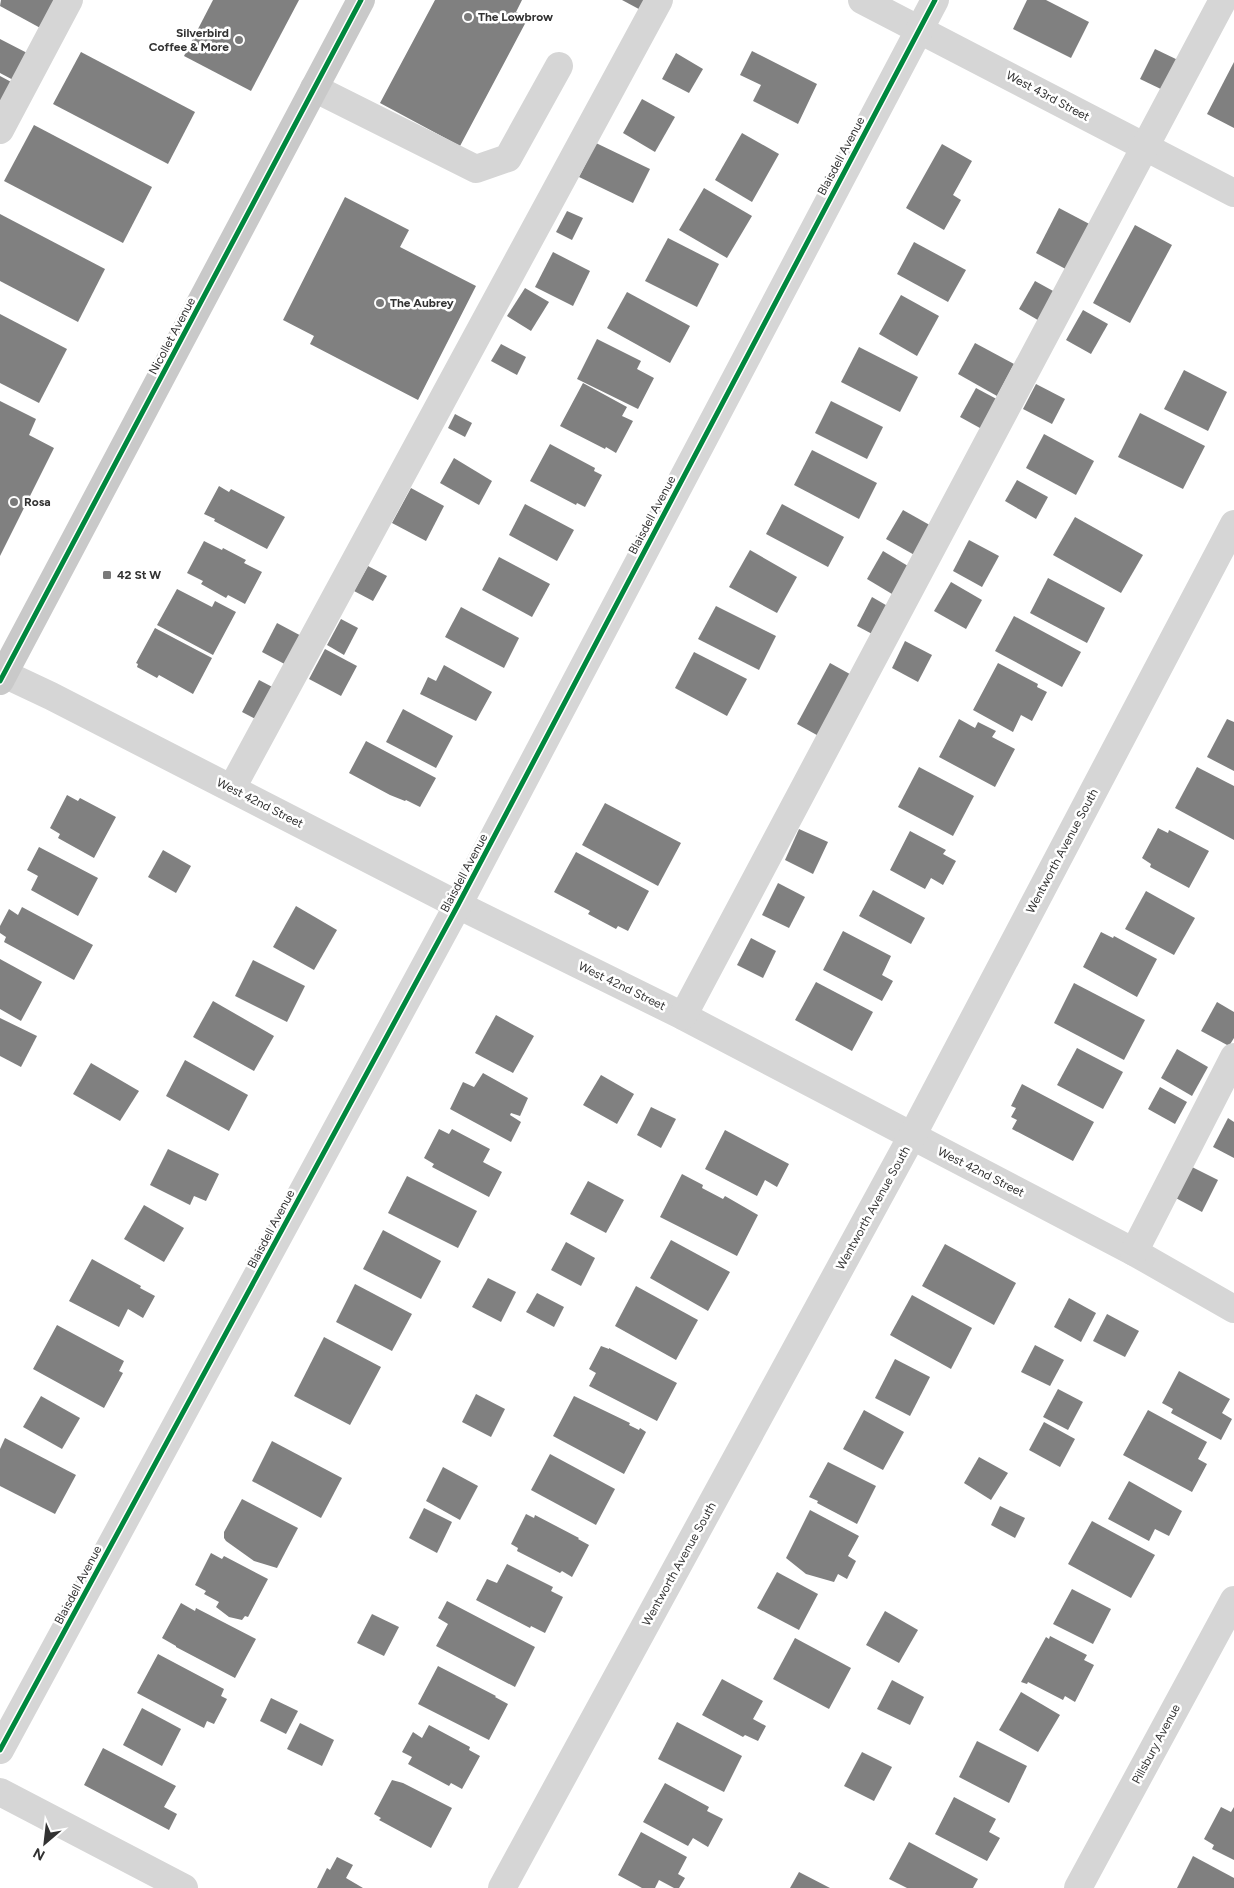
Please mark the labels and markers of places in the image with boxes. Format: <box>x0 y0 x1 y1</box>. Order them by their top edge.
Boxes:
place label: The Lowbrow <box>478 10 553 24</box>
marker: The Lowbrow <box>462 11 474 23</box>
place label: Silverbird Coffee & More <box>149 26 229 54</box>
marker: Silverbird Coffee & More <box>233 34 245 46</box>
place label: The Aubrey <box>390 296 454 310</box>
marker: The Aubrey <box>374 297 386 309</box>
place label: Rosa <box>24 495 51 509</box>
marker: Rosa <box>8 496 20 508</box>
place label: 42 St W <box>117 568 161 582</box>
marker: 42 St W <box>101 569 113 581</box>

